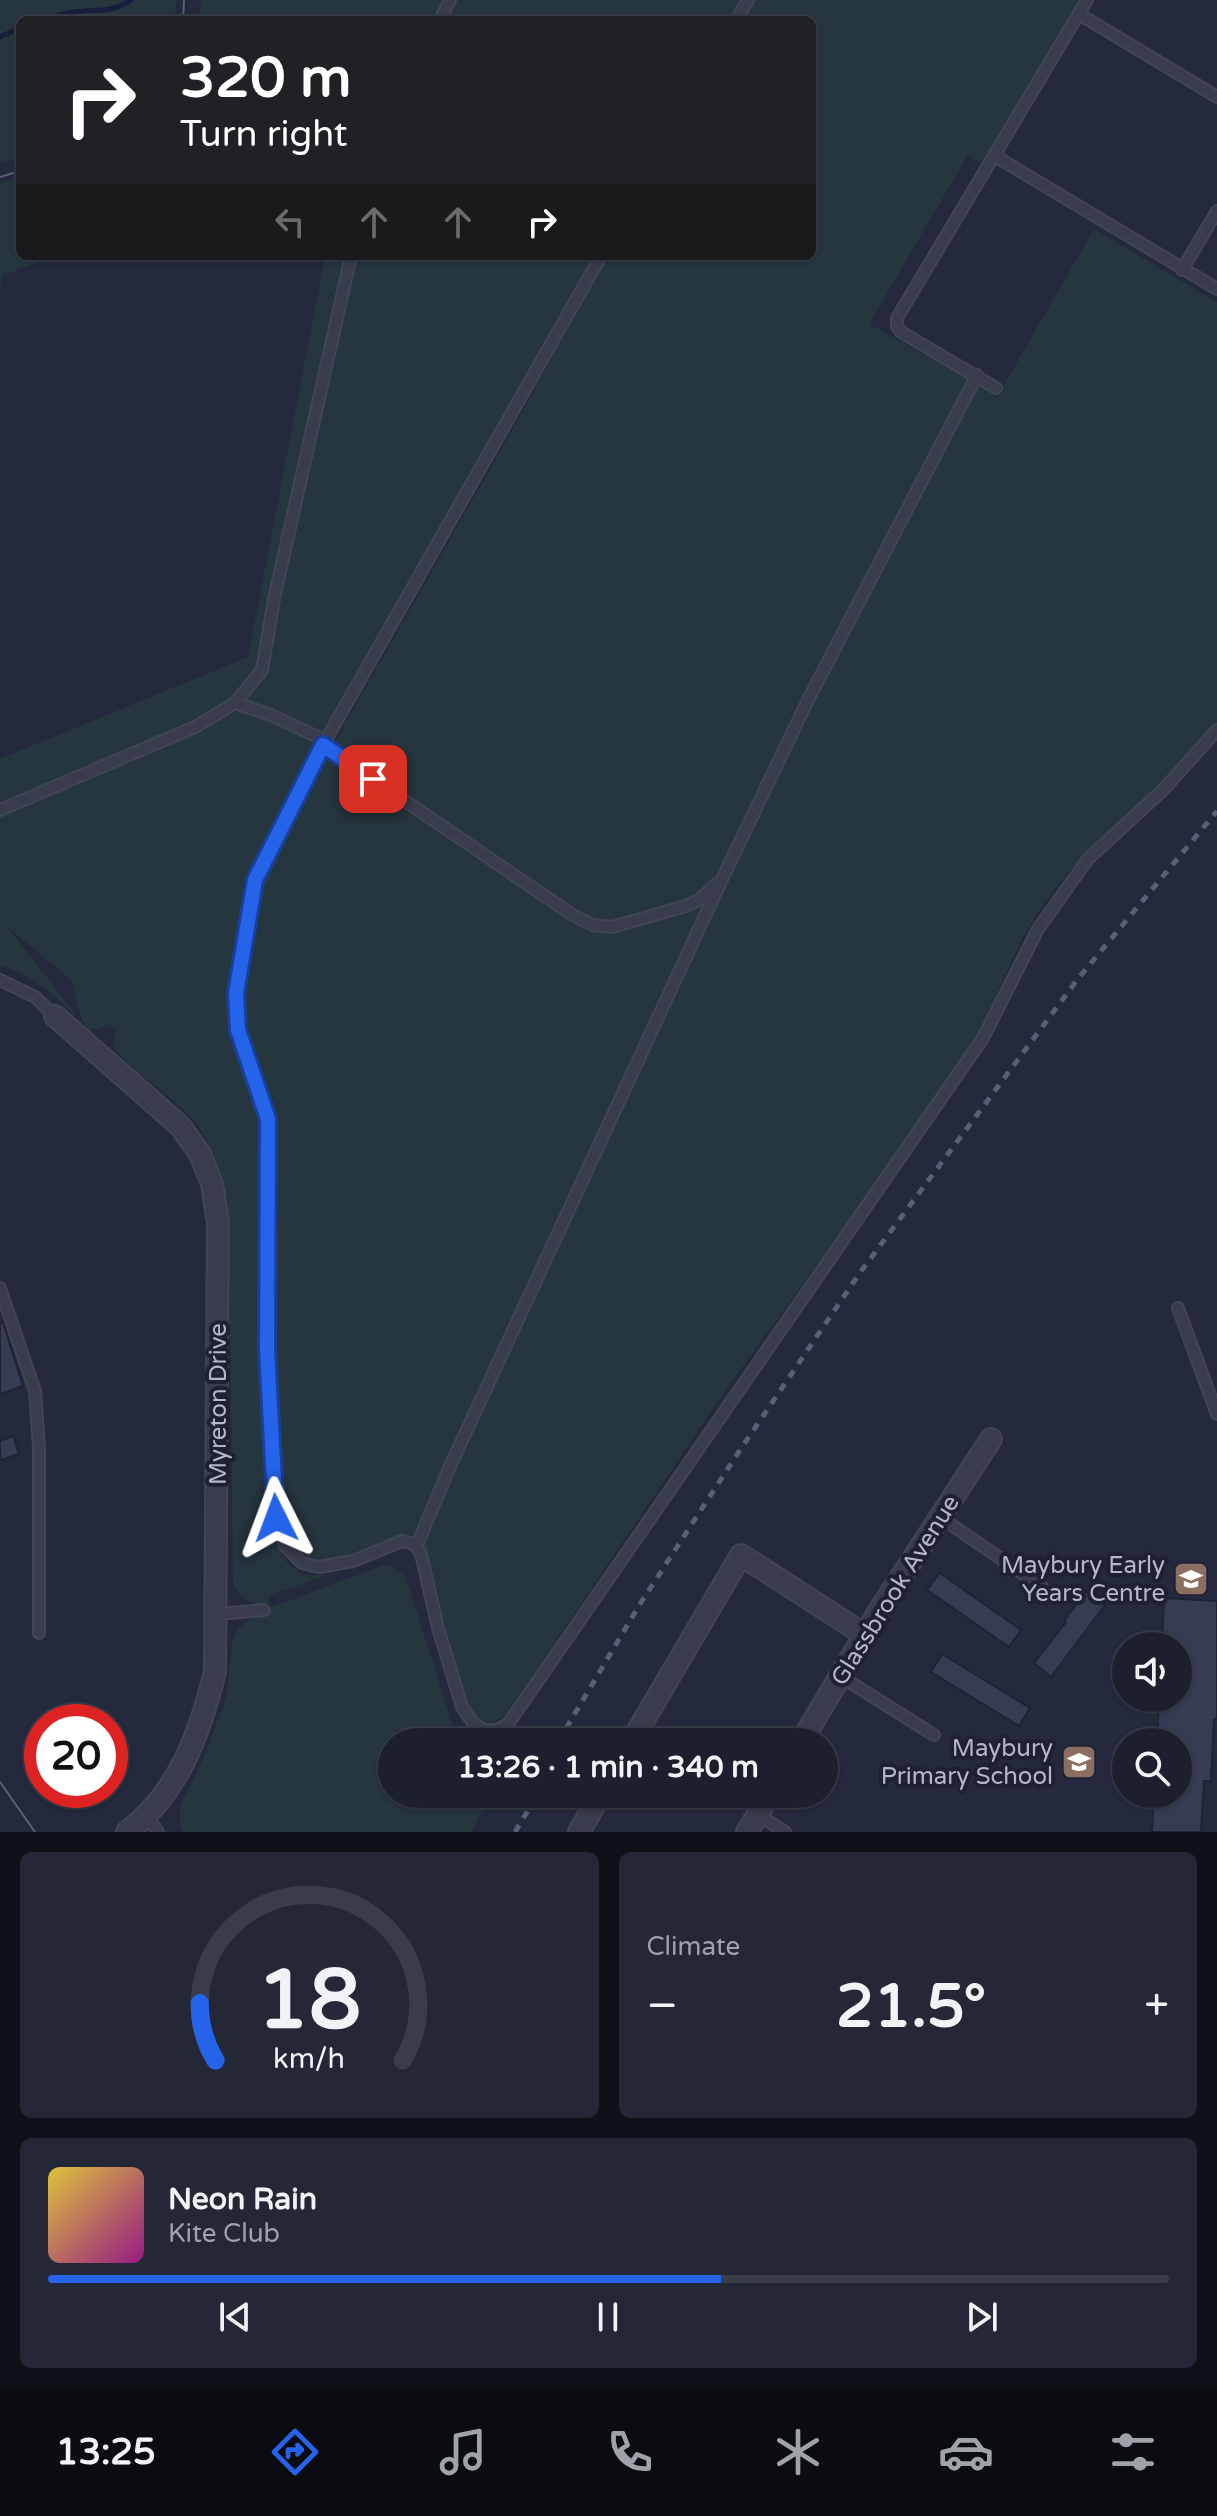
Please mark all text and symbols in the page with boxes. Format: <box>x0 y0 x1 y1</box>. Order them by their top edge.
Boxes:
text: 320 m <box>180 45 351 112</box>
icon: right <box>48 48 152 152</box>
text: Turn right <box>180 113 347 156</box>
icon: left <box>268 200 312 244</box>
icon: ahead <box>352 200 396 244</box>
icon: ahead <box>436 200 480 244</box>
icon: right <box>520 200 564 244</box>
pin <box>339 745 407 813</box>
icon: arrive <box>351 757 395 801</box>
street label: Myreton Drive <box>204 1323 233 1485</box>
position arrow <box>234 1476 318 1560</box>
street label: Glassbrook Avenue <box>825 1490 966 1691</box>
place label: Maybury Early Years Centre <box>1001 1551 1165 1608</box>
school or university icon: Maybury Early Years Centre <box>1172 1560 1210 1598</box>
map controls <box>1112 1632 1192 1808</box>
button: sound <box>1112 1632 1192 1712</box>
speed limit sign: 20 <box>24 1704 128 1808</box>
button: search <box>1112 1728 1192 1808</box>
place label: Maybury Primary School <box>881 1734 1053 1791</box>
school or university icon: Maybury Primary School <box>1060 1743 1098 1781</box>
text: 13:26 · 1 min · 340 m <box>457 1749 759 1786</box>
text: Climate <box>647 1931 740 1962</box>
text: 18 <box>257 1951 361 2051</box>
text: 21.5° <box>836 1971 986 2043</box>
text: − <box>647 1980 678 2033</box>
text: + <box>1144 1980 1169 2033</box>
text: km/h <box>273 2042 345 2076</box>
text: Neon Rain <box>168 2181 317 2218</box>
text: Kite Club <box>168 2218 280 2249</box>
icon: previous <box>213 2295 257 2339</box>
icon: pause <box>586 2295 630 2339</box>
icon: next <box>960 2295 1004 2339</box>
icon: directions <box>267 2424 323 2480</box>
icon: music <box>435 2424 491 2480</box>
icon: phone <box>602 2424 658 2480</box>
icon: climate <box>770 2424 826 2480</box>
icon: car <box>938 2424 994 2480</box>
icon: filters <box>1105 2424 1161 2480</box>
text: 13:25 <box>56 2431 156 2474</box>

